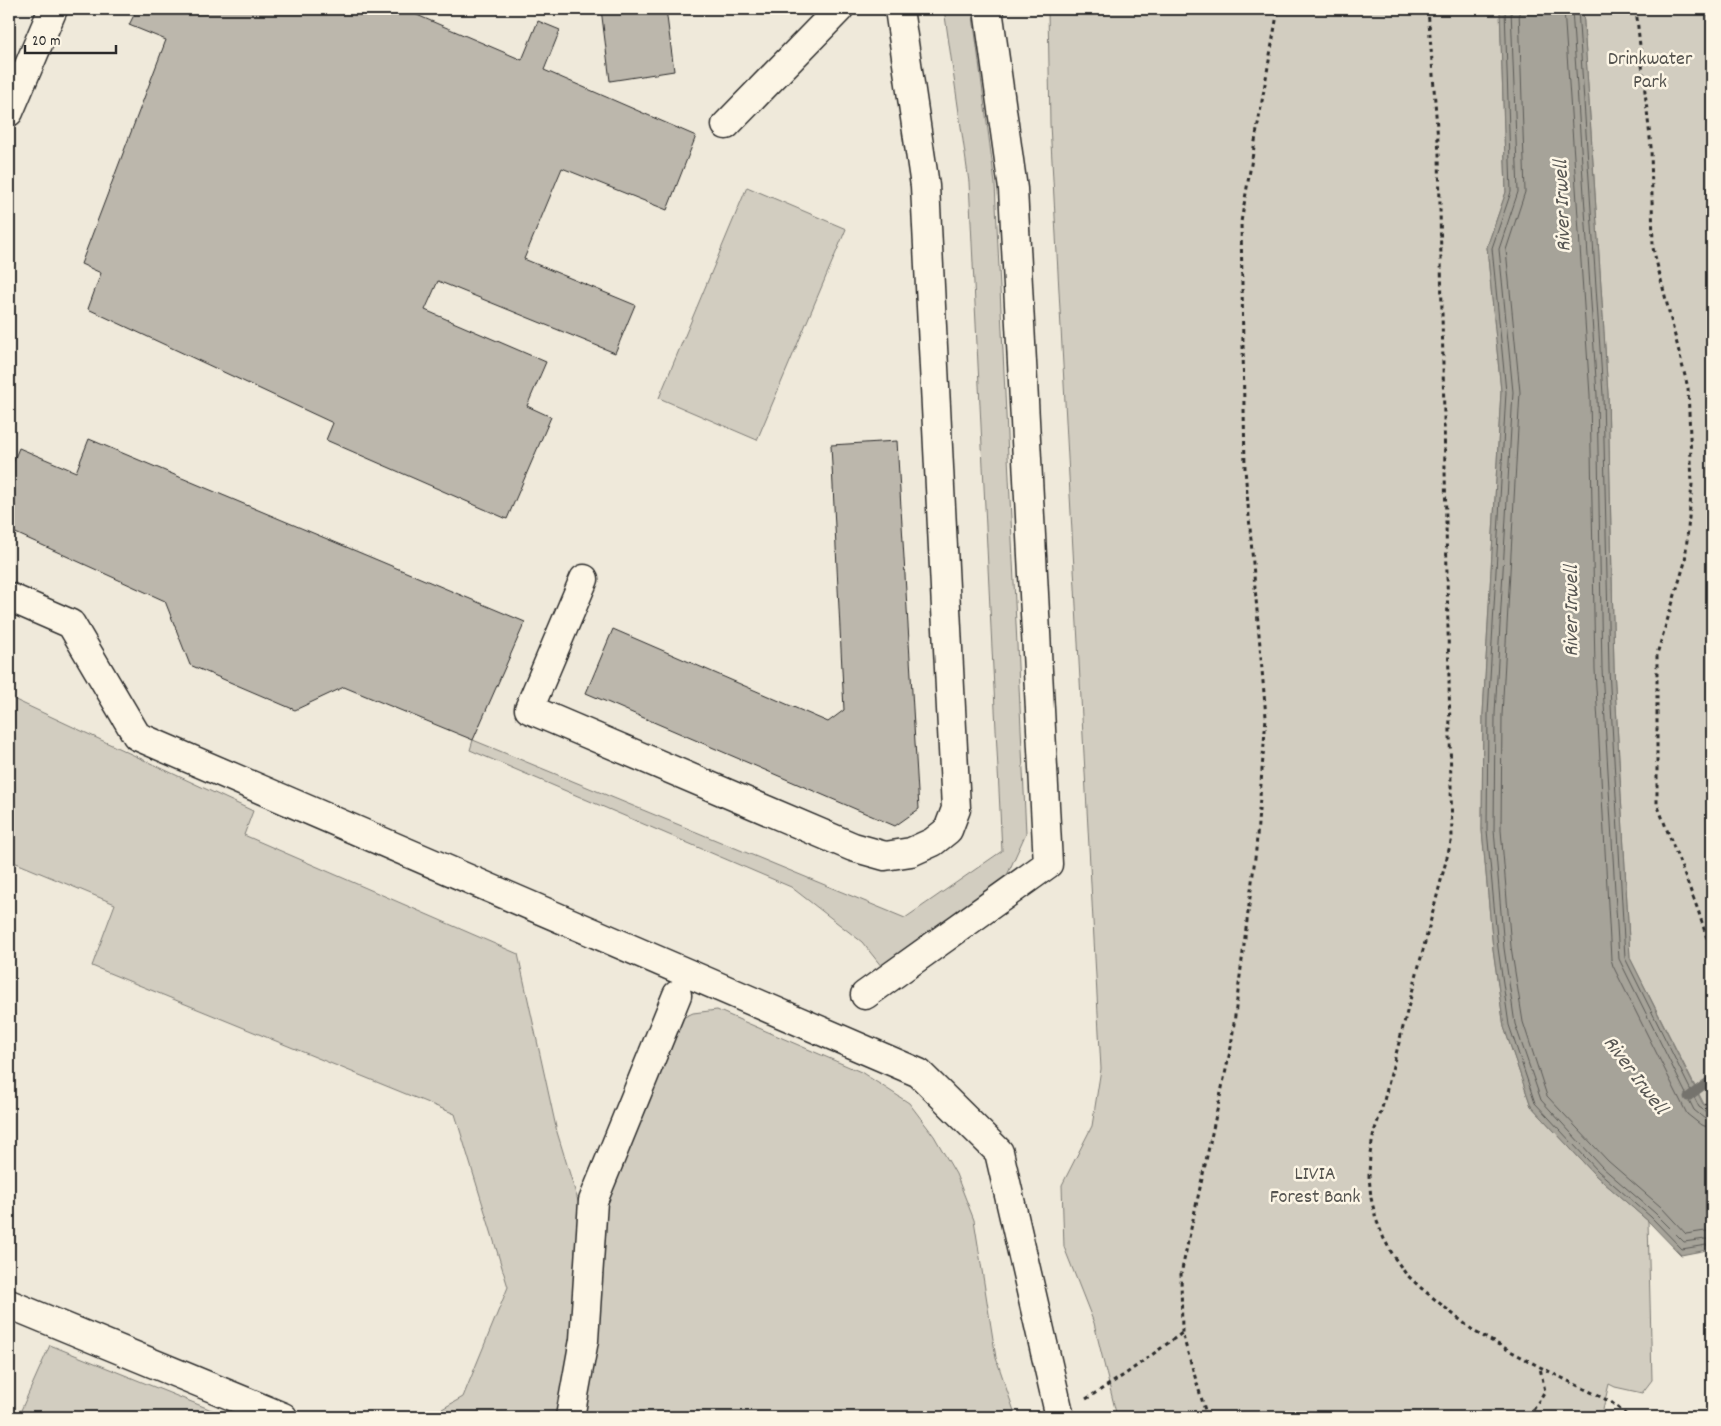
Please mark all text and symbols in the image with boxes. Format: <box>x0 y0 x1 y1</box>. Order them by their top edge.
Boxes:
scale bar <box>25 22 116 54</box>
text: 20 m <box>32 31 60 53</box>
park label: Drinkwater Park <box>1608 46 1693 97</box>
water label: River Irwell <box>1547 158 1581 252</box>
water label: River Irwell <box>1558 563 1588 657</box>
water label: River Irwell <box>1594 1030 1675 1123</box>
park label: LIVIA Forest Bank <box>1270 1161 1360 1212</box>

